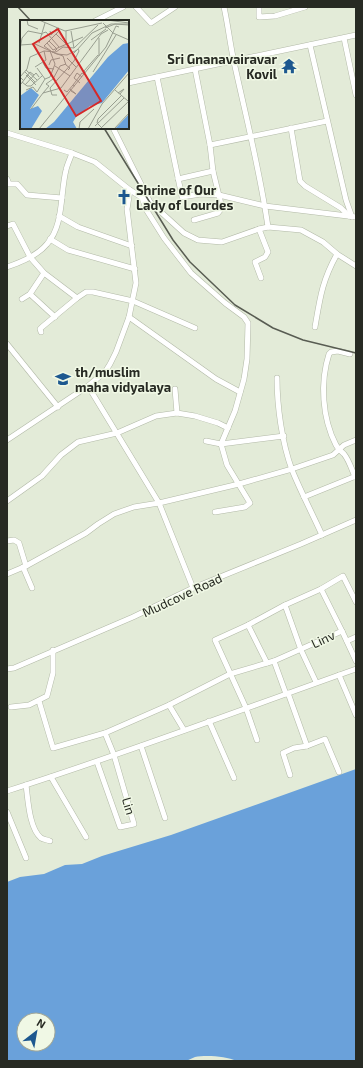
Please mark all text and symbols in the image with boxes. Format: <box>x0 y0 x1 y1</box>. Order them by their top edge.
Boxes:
inset map <box>20 20 129 129</box>
place label: Sri Gnanavairavar Kovil <box>167 51 278 82</box>
temple icon: Sri Gnanavairavar Kovil <box>280 57 298 75</box>
place label: Shrine of Our Lady of Lourdes <box>136 182 233 213</box>
church icon: Shrine of Our Lady of Lourdes <box>115 188 133 206</box>
place label: th/muslim maha vidyalaya <box>75 364 171 395</box>
school or university icon: th/muslim maha vidyalaya <box>54 370 72 388</box>
street label: Mudcove Road <box>139 569 225 621</box>
street label: Linv <box>309 627 338 651</box>
street label: Lin <box>119 795 139 817</box>
north arrow <box>16 1012 56 1052</box>
text: N <box>35 1015 48 1031</box>

